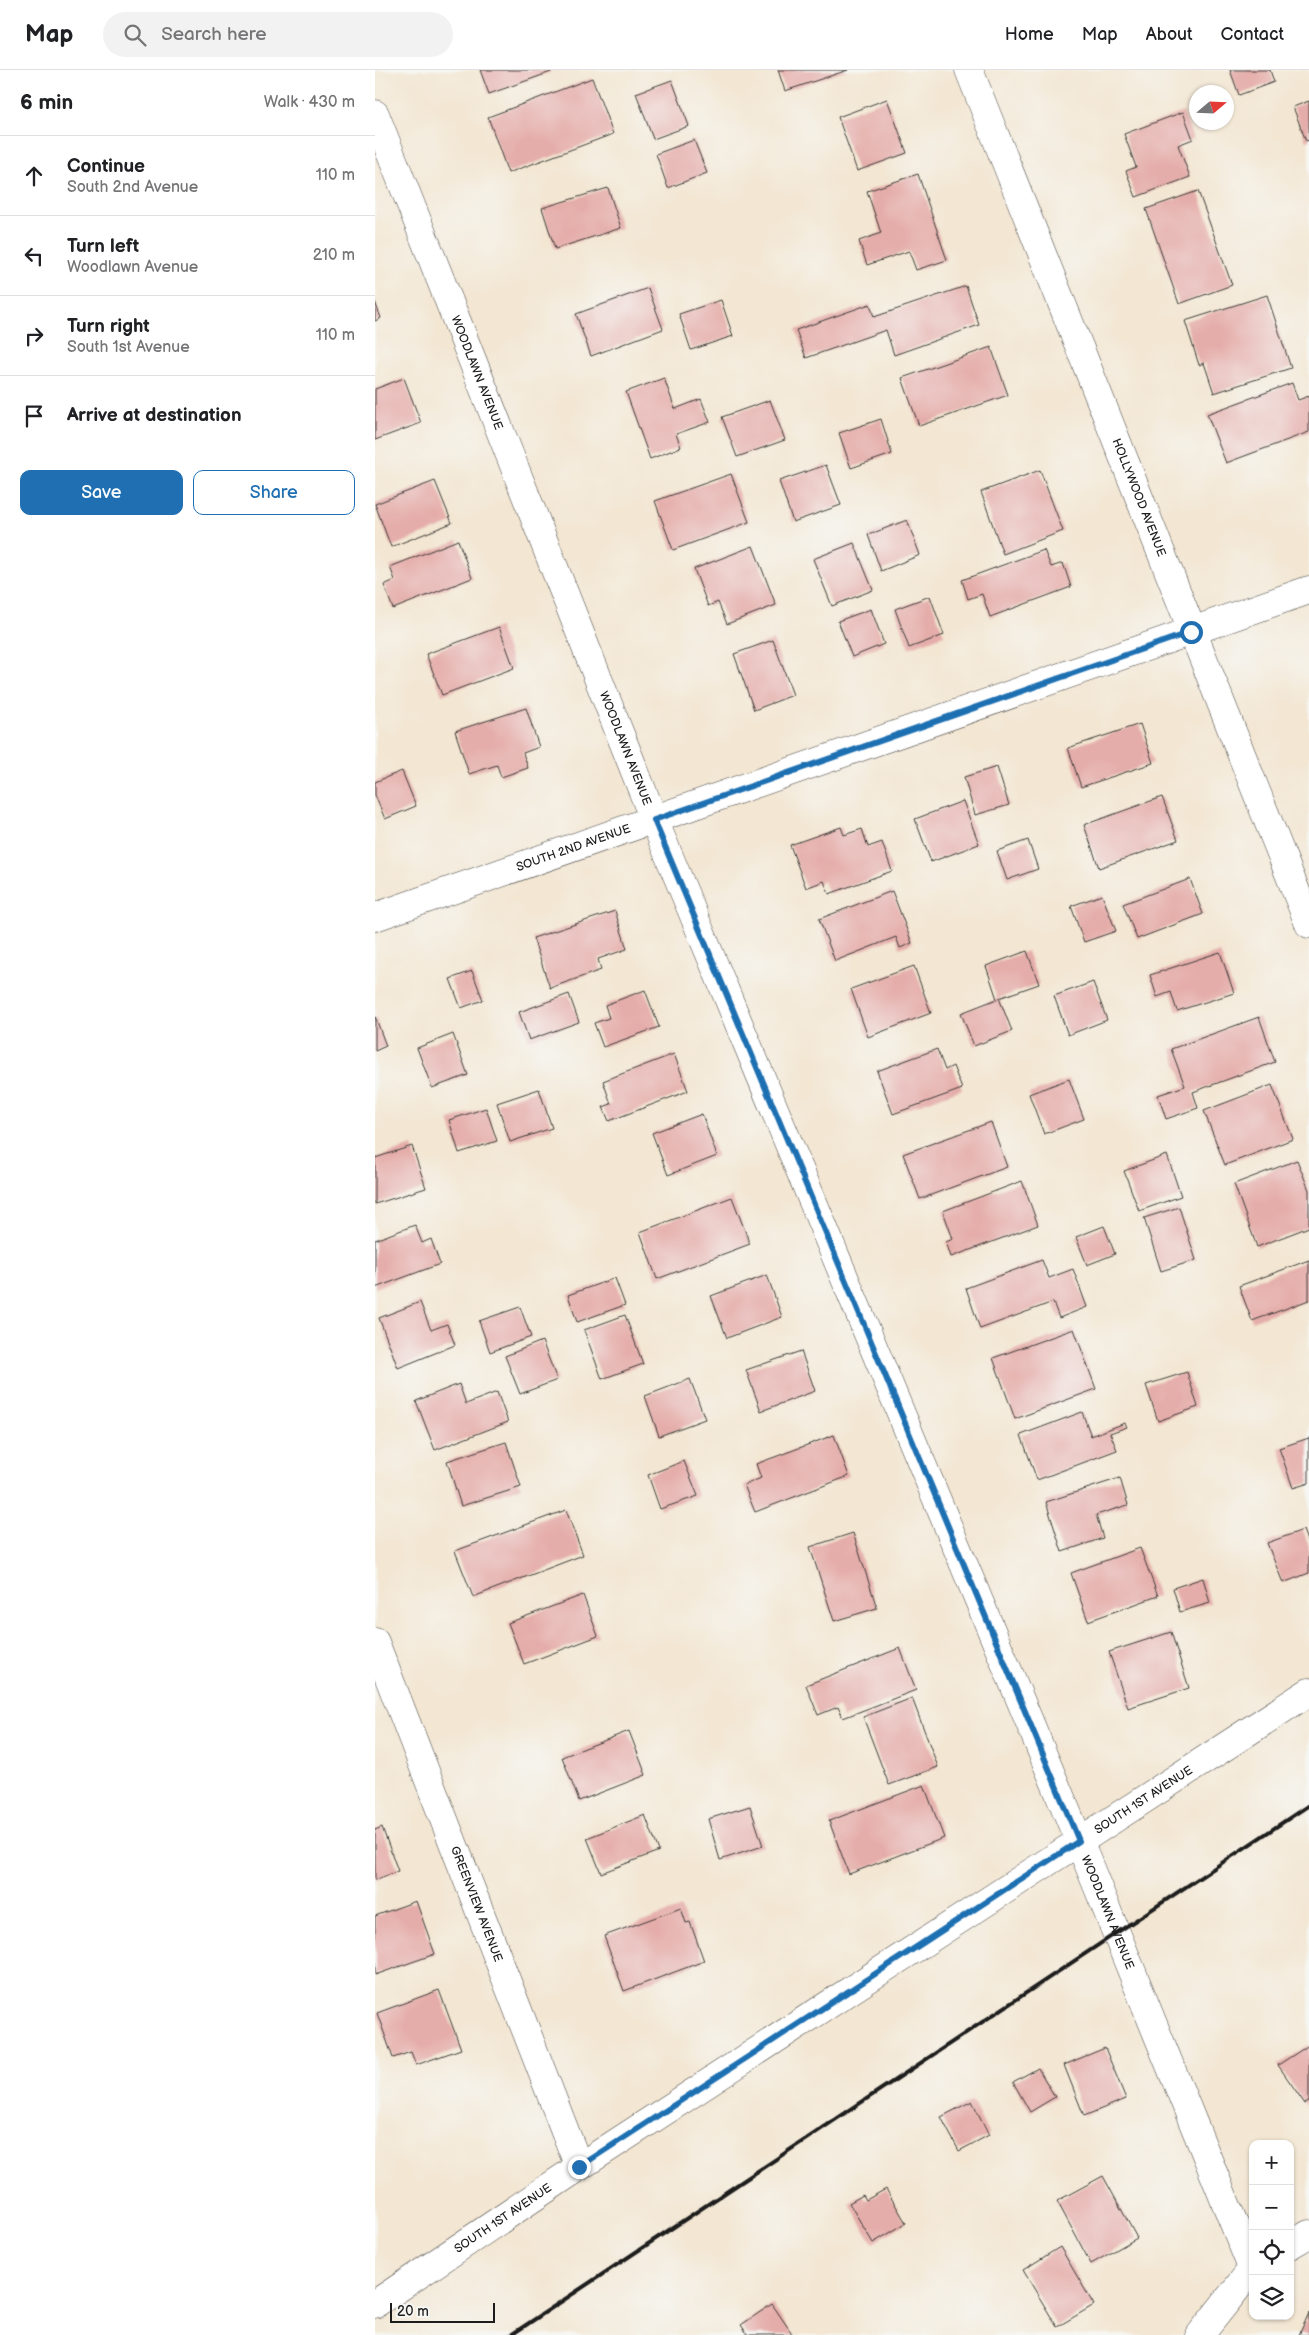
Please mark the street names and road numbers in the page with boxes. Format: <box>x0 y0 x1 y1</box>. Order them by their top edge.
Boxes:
street label: WOODLAWN AVENUE <box>448 313 507 432</box>
street label: HOLLYWOOD AVENUE <box>1109 436 1169 559</box>
street label: WOODLAWN AVENUE <box>596 689 655 808</box>
street label: SOUTH 2ND AVENUE <box>514 821 632 875</box>
street label: SOUTH 1ST AVENUE <box>1091 1762 1195 1837</box>
street label: GREENVIEW AVENUE <box>447 1844 506 1964</box>
street label: WOODLAWN AVENUE <box>1078 1853 1138 1972</box>
street label: SOUTH 1ST AVENUE <box>451 2180 554 2256</box>

